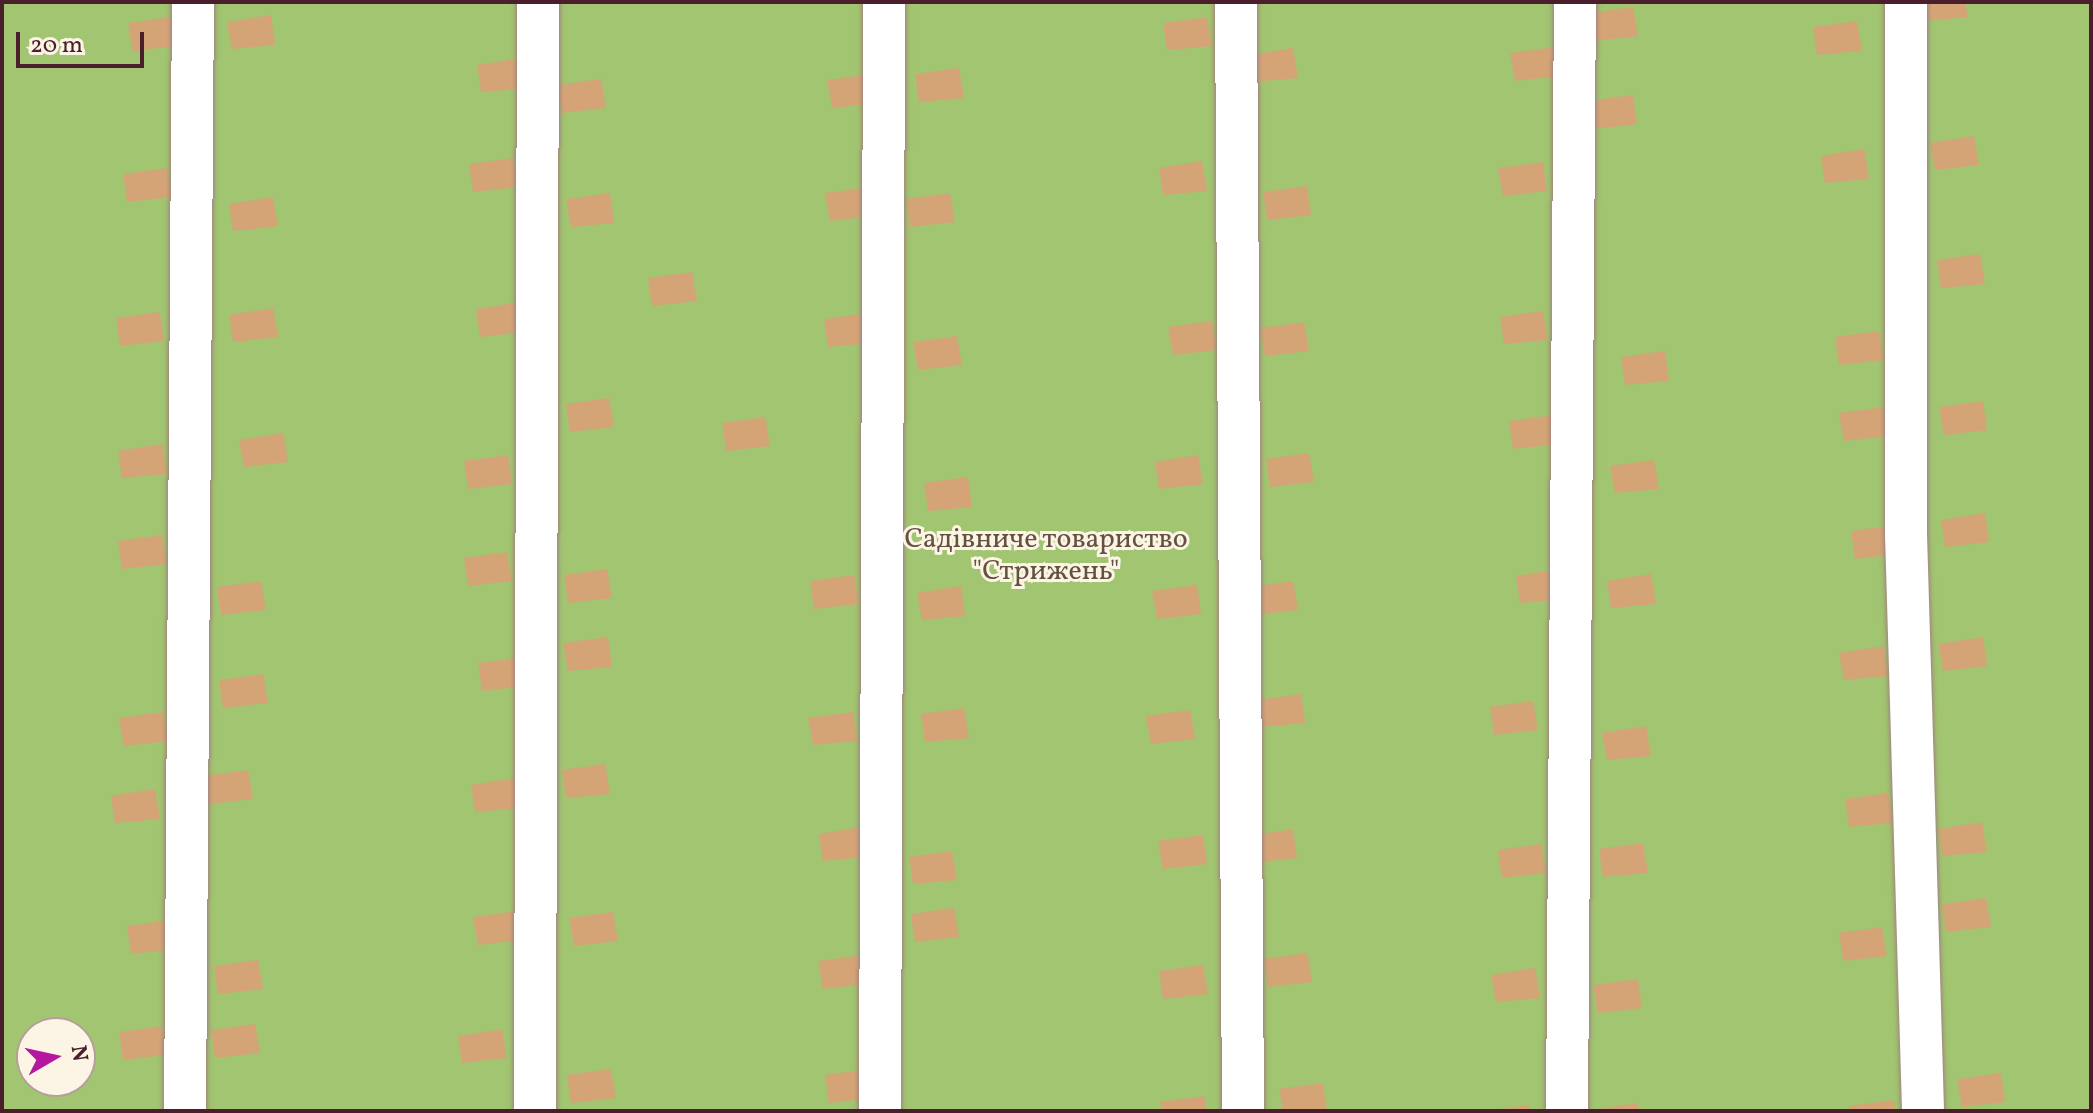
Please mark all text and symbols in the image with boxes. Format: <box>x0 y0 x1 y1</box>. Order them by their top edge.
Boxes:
scale bar <box>20 16 148 66</box>
text: 20 m <box>30 29 83 63</box>
park label: Садівниче товариство "Стрижень" <box>904 523 1188 589</box>
north arrow <box>16 1017 96 1097</box>
text: N <box>62 1043 95 1064</box>

